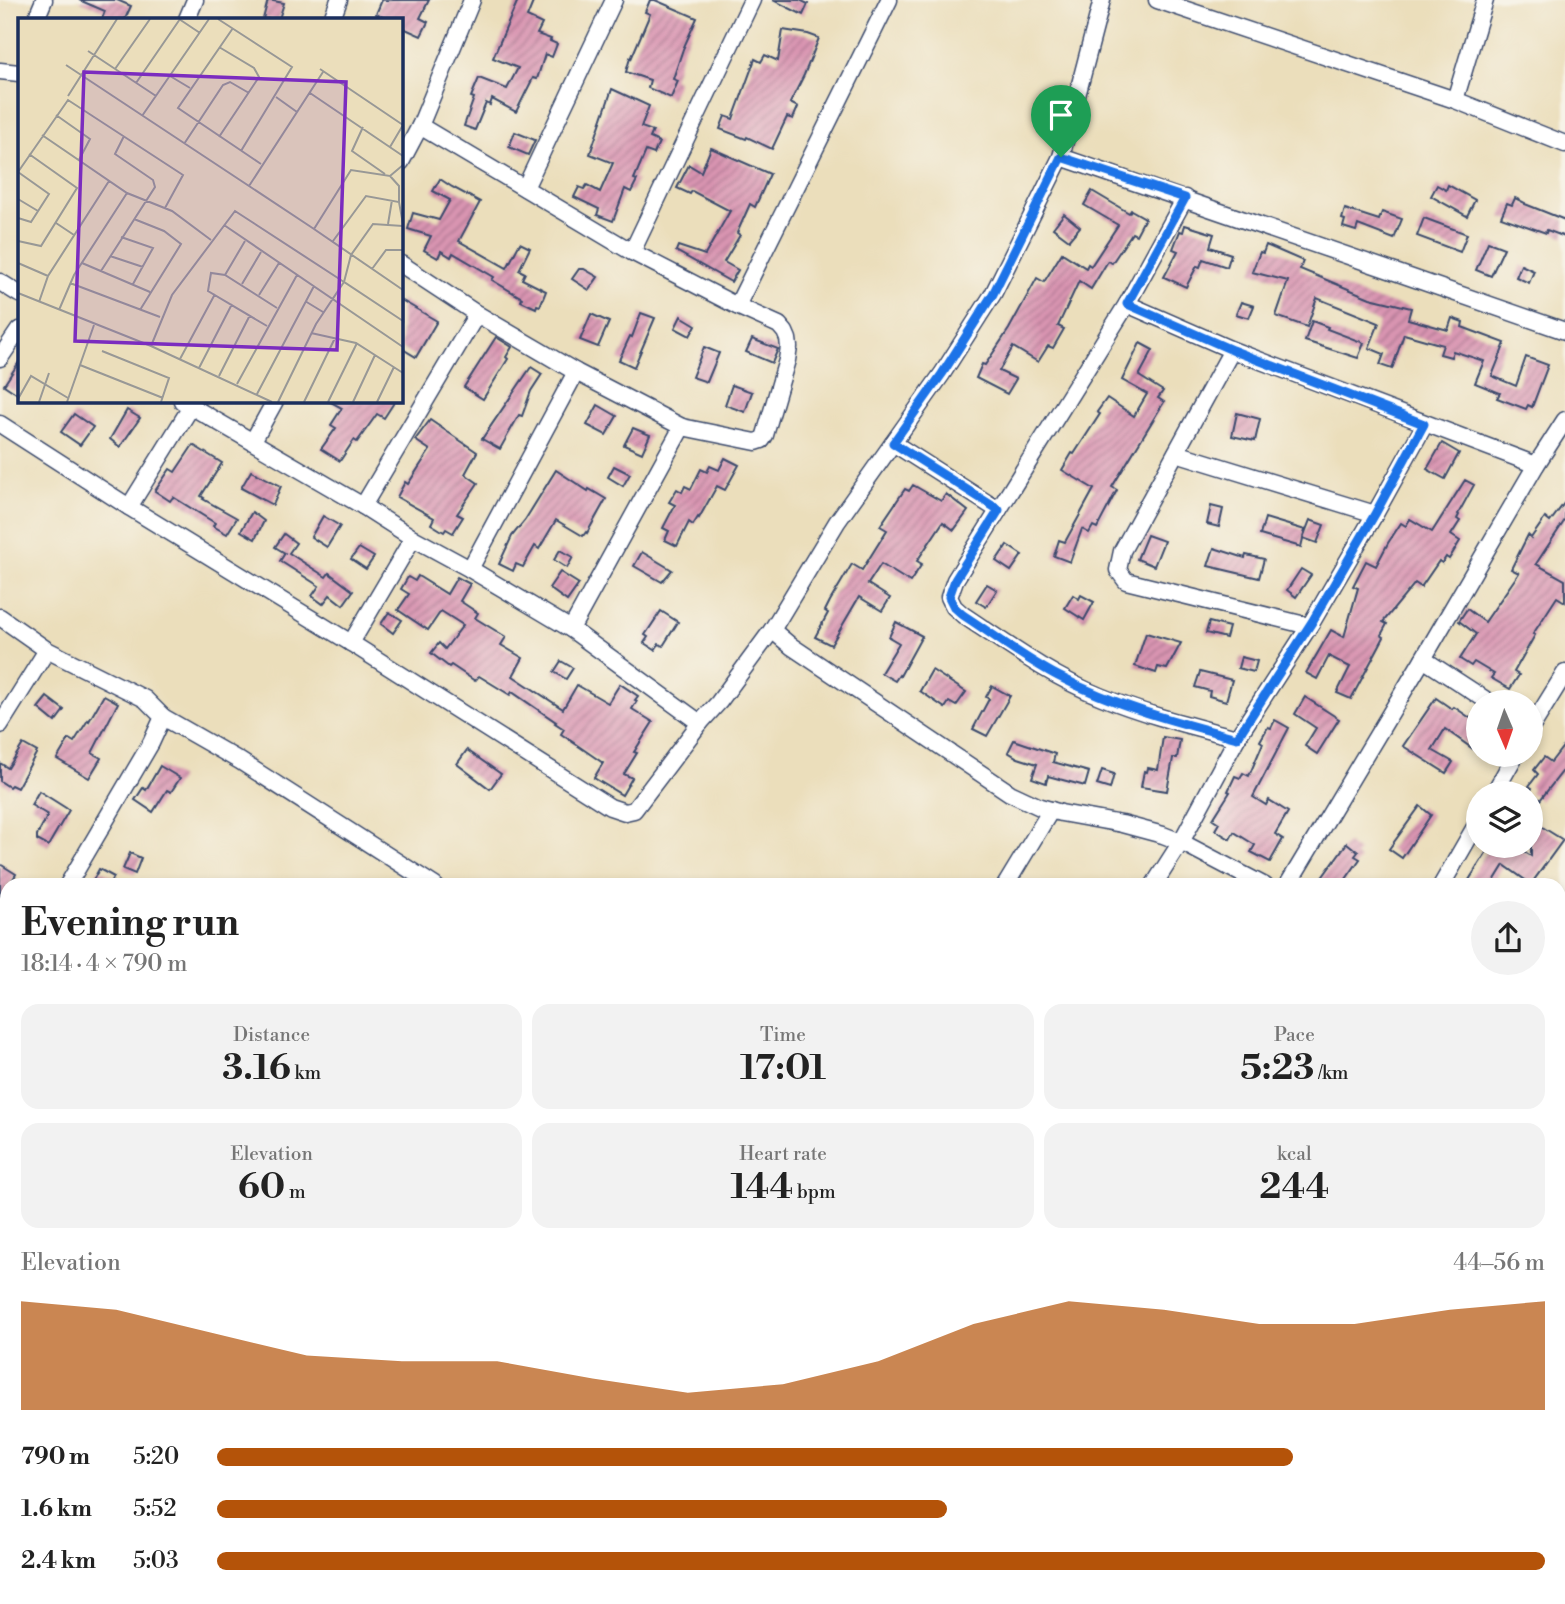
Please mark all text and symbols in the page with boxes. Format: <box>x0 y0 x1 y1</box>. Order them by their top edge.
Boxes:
inset map <box>18 18 402 402</box>
pin <box>1031 85 1091 157</box>
icon: arrive <box>1042 96 1080 134</box>
north arrow <box>1466 690 1544 766</box>
map controls <box>1466 690 1543 858</box>
button: layers <box>1466 781 1543 858</box>
text: Evening run <box>21 900 239 947</box>
button: share <box>1471 901 1545 975</box>
text: 18:14 · 4 × 790 m <box>21 950 187 978</box>
text: Distance <box>233 1023 310 1047</box>
text: Time <box>760 1023 806 1047</box>
text: Pace <box>1274 1023 1315 1047</box>
text: 3.16 <box>222 1047 291 1090</box>
text: 17:01 <box>740 1047 826 1090</box>
text: 5:23 <box>1240 1047 1314 1090</box>
text: km <box>291 1061 321 1085</box>
text: /km <box>1314 1061 1349 1085</box>
text: Elevation <box>231 1142 313 1166</box>
text: Heart rate <box>739 1142 827 1166</box>
text: kcal <box>1277 1142 1312 1166</box>
text: 60 <box>238 1166 285 1209</box>
text: 144 <box>730 1166 793 1209</box>
text: 244 <box>1260 1166 1329 1209</box>
text: m <box>285 1180 306 1204</box>
text: bpm <box>793 1180 836 1204</box>
text: Elevation <box>21 1249 121 1277</box>
text: 44–56 m <box>1453 1249 1545 1277</box>
text: 790 m <box>21 1443 90 1471</box>
text: 5:20 <box>133 1443 179 1471</box>
text: 1.6 km <box>21 1495 92 1523</box>
text: 5:52 <box>133 1495 177 1523</box>
text: 2.4 km <box>21 1547 96 1575</box>
text: 5:03 <box>133 1547 179 1575</box>

